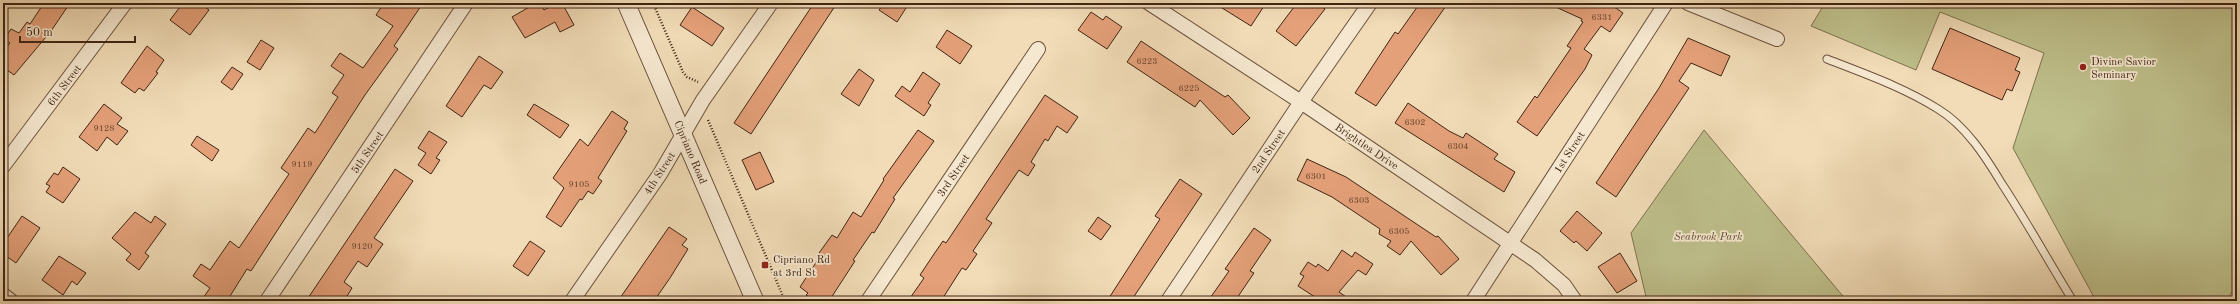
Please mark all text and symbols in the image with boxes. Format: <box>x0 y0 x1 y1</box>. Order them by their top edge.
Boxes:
house number: 6331 <box>1592 13 1612 22</box>
scale bar <box>20 18 135 44</box>
text: 50 m <box>26 26 53 39</box>
house number: 6223 <box>1137 57 1157 66</box>
place label: Divine Savior Seminary <box>2091 57 2157 81</box>
marker: Divine Savior Seminary <box>2078 62 2088 72</box>
street label: 6th Street <box>46 63 84 109</box>
house number: 6225 <box>1179 84 1199 93</box>
house number: 6302 <box>1405 118 1425 127</box>
street label: Cipriano Road <box>671 119 708 186</box>
street label: Brightlea Drive <box>1332 122 1400 172</box>
house number: 9128 <box>94 124 114 133</box>
street label: 2nd Street <box>1251 128 1288 176</box>
street label: 5th Street <box>350 130 386 176</box>
street label: 1st Street <box>1553 130 1588 176</box>
house number: 6304 <box>1448 142 1468 151</box>
street label: 4th Street <box>642 150 678 197</box>
street label: 3rd Street <box>936 152 973 199</box>
house number: 9119 <box>292 160 312 169</box>
house number: 6301 <box>1306 172 1326 181</box>
house number: 9105 <box>569 180 589 189</box>
house number: 6303 <box>1349 196 1369 205</box>
house number: 6305 <box>1389 227 1409 236</box>
park label: Seabrook Park <box>1674 232 1743 243</box>
house number: 9120 <box>352 242 372 251</box>
place label: Cipriano Rd at 3rd St <box>773 255 830 279</box>
marker: Cipriano Rd at 3rd St <box>760 260 770 270</box>

